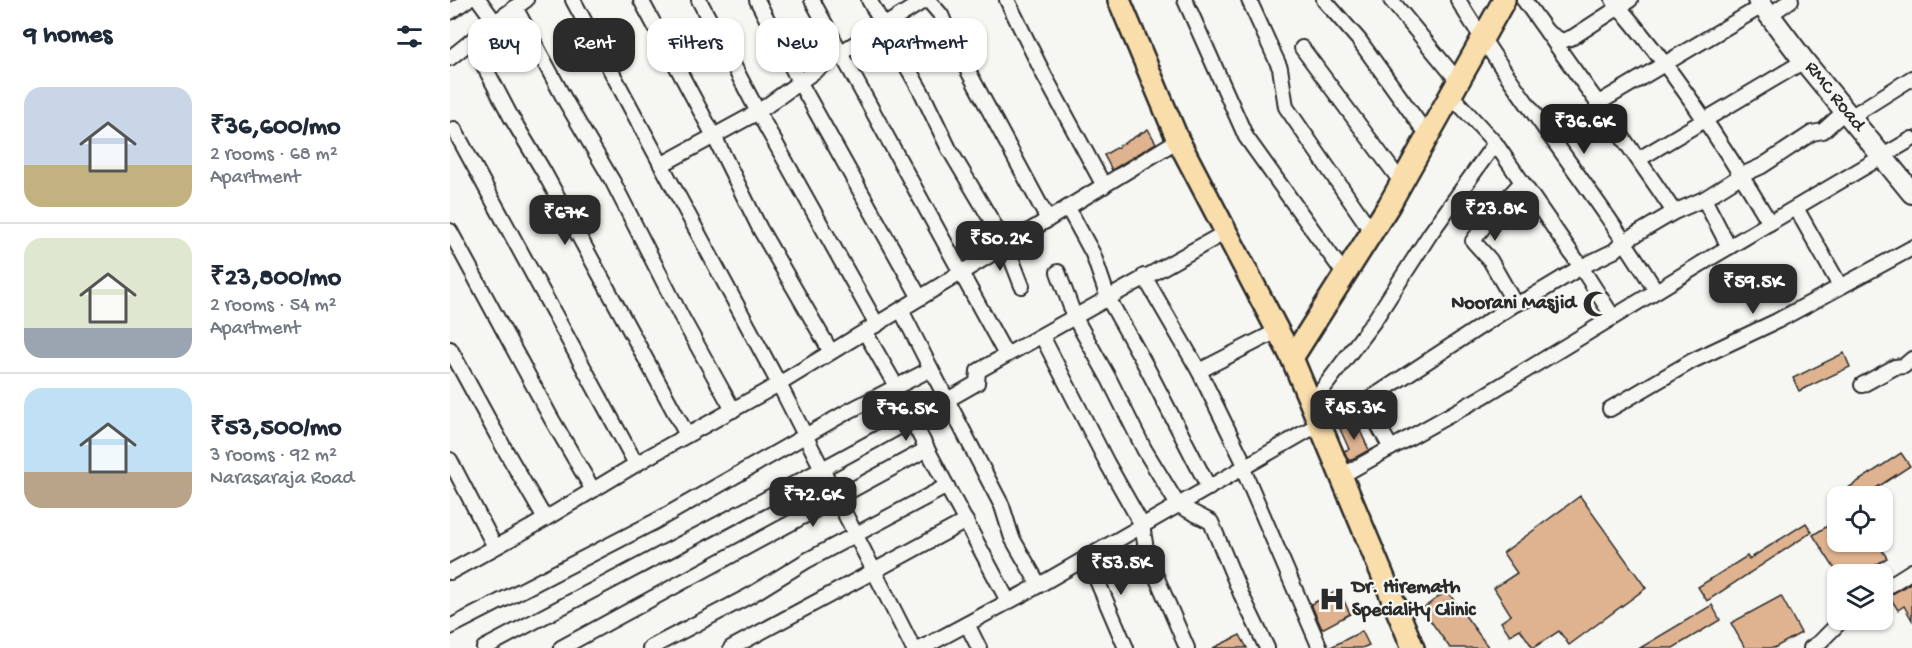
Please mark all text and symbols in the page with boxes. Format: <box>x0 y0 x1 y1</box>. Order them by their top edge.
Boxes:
chip: Buy <box>468 18 541 72</box>
chip: Rent <box>553 18 635 72</box>
chip: Filters <box>647 18 744 72</box>
chip: New <box>756 18 839 72</box>
chip: Apartment <box>851 18 987 72</box>
icon: filters <box>393 20 426 53</box>
text: 9 homes <box>24 21 112 52</box>
street label: RMC Road <box>1799 57 1871 138</box>
pin: ₹36.6K <box>1535 104 1633 155</box>
icon: home <box>72 111 144 183</box>
text: ₹36.6K <box>1554 112 1614 135</box>
text: ₹36,600/mo <box>210 113 341 144</box>
text: 2 rooms · 68 m² <box>210 144 338 167</box>
text: Apartment <box>210 167 300 190</box>
pin: ₹23.8K <box>1446 191 1544 242</box>
pin: ₹67K <box>529 195 601 246</box>
text: ₹23.8K <box>1465 199 1525 222</box>
text: ₹67K <box>544 203 587 226</box>
pin: ₹50.2K <box>951 221 1049 272</box>
text: ₹50.2K <box>970 229 1030 252</box>
icon: home <box>72 262 144 334</box>
text: ₹23,800/mo <box>210 264 341 295</box>
pin: ₹59.5K <box>1704 264 1802 315</box>
text: ₹59.5K <box>1723 272 1783 295</box>
mosque icon: Noorani Masjid <box>1581 289 1611 319</box>
place label: Noorani Masjid <box>1451 293 1578 316</box>
text: 2 rooms · 54 m² <box>210 295 337 318</box>
text: Apartment <box>210 318 300 341</box>
pin: ₹45.3K <box>1305 390 1403 441</box>
pin: ₹76.5K <box>857 391 955 442</box>
text: ₹45.3K <box>1324 398 1384 421</box>
text: ₹76.5K <box>876 399 936 422</box>
icon: home <box>72 412 144 484</box>
text: ₹53,500/mo <box>210 414 342 445</box>
text: 3 rooms · 92 m² <box>210 445 337 468</box>
text: Narasaraja Road <box>210 468 354 491</box>
pin: ₹72.6K <box>764 477 862 528</box>
text: ₹72.6K <box>783 485 843 508</box>
map controls <box>1827 486 1893 630</box>
button: locate <box>1827 486 1893 552</box>
pin: ₹53.5K <box>1072 545 1170 596</box>
text: ₹53.5K <box>1091 553 1151 576</box>
button: layers <box>1827 564 1893 630</box>
place label: Dr. Hiremath Speciality Clinic <box>1350 577 1477 623</box>
hospital icon: Dr. Hiremath Speciality Clinic <box>1317 584 1347 614</box>

